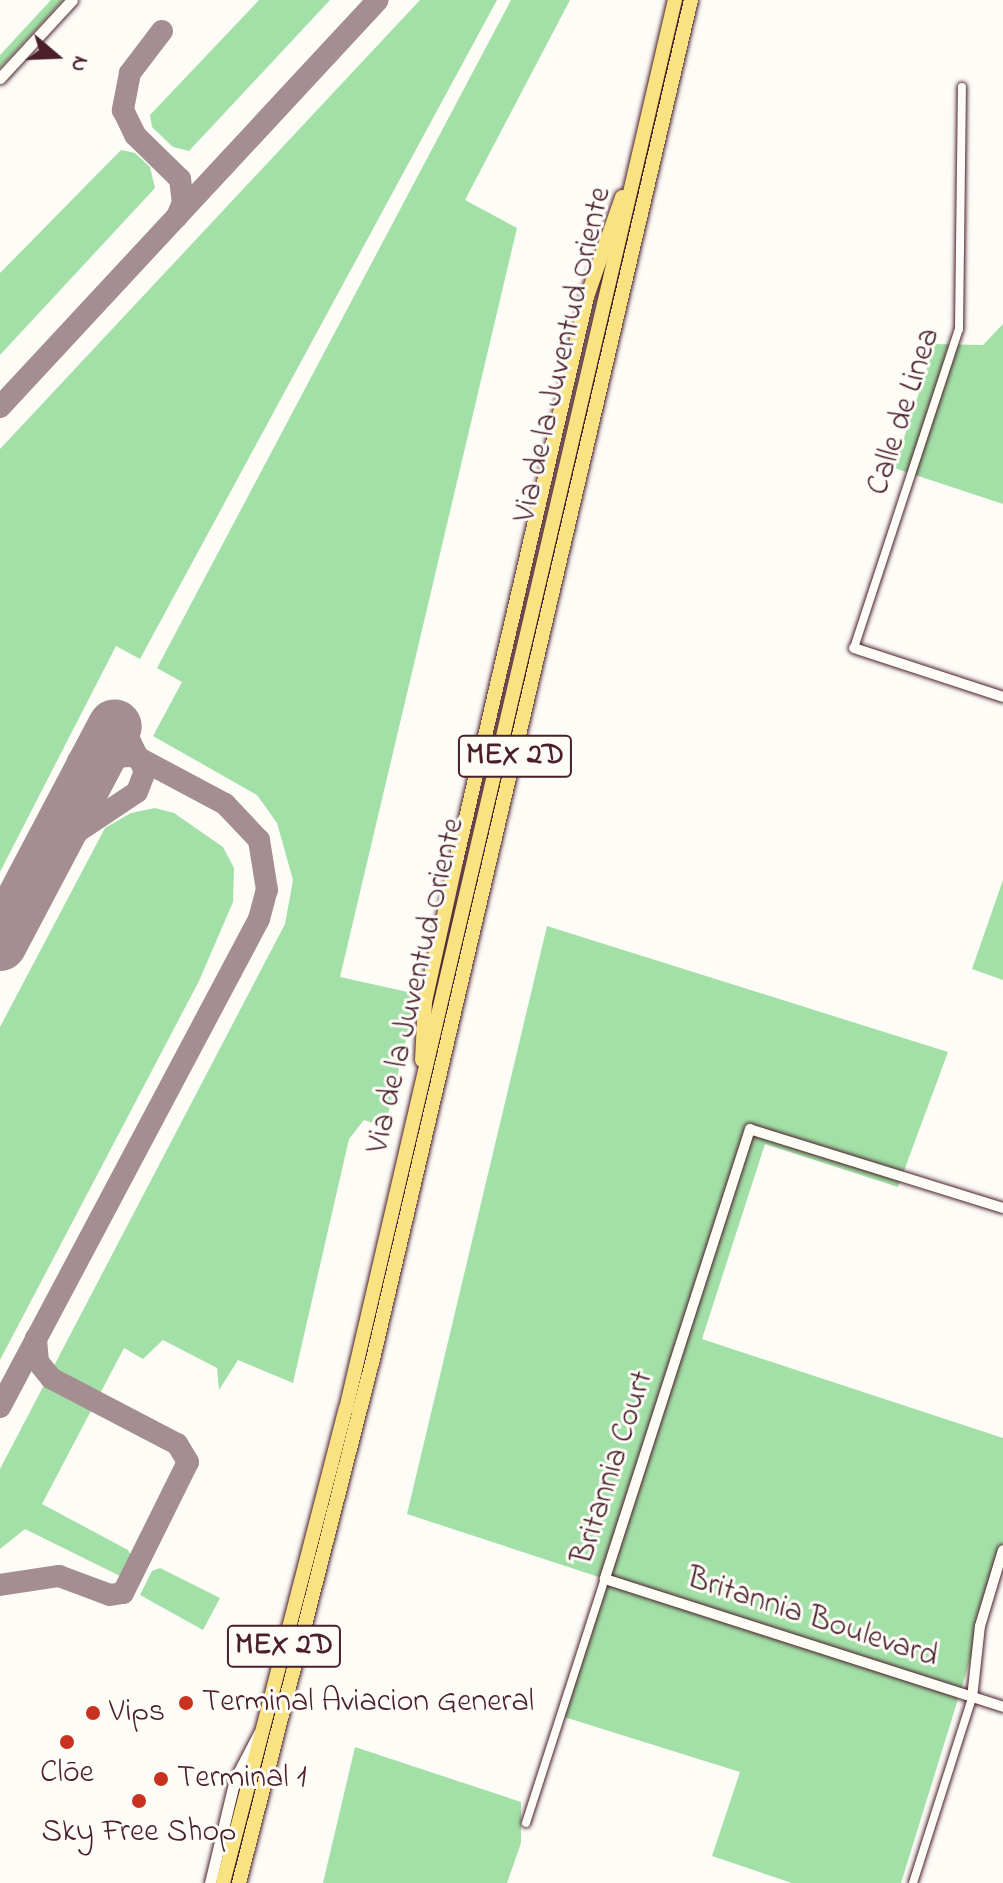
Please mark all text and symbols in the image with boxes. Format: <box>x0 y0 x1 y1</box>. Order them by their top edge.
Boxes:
north arrow <box>16 16 96 96</box>
text: N <box>61 52 96 76</box>
street label: Via de la Juventud Oriente <box>507 184 621 526</box>
street label: Calle de Linea <box>860 324 950 500</box>
road number: MEX 2D <box>457 730 573 782</box>
street label: Via de la Juventud Oriente <box>360 815 474 1157</box>
street label: Britannia Court <box>565 1367 663 1569</box>
street label: Britannia Boulevard <box>682 1560 942 1678</box>
road number: MEX 2D <box>226 1620 342 1672</box>
place label: Terminal Aviacion General <box>202 1684 534 1722</box>
place label: Vips <box>109 1694 165 1732</box>
marker: Terminal Aviacion General <box>177 1694 195 1712</box>
marker: Vips <box>84 1704 102 1722</box>
marker: Clōe <box>58 1733 76 1751</box>
place label: Clōe <box>40 1755 94 1793</box>
place label: Terminal 1 <box>177 1760 307 1798</box>
marker: Terminal 1 <box>152 1770 170 1788</box>
marker: Sky Free Shop <box>130 1792 148 1810</box>
place label: Sky Free Shop <box>42 1814 236 1852</box>

